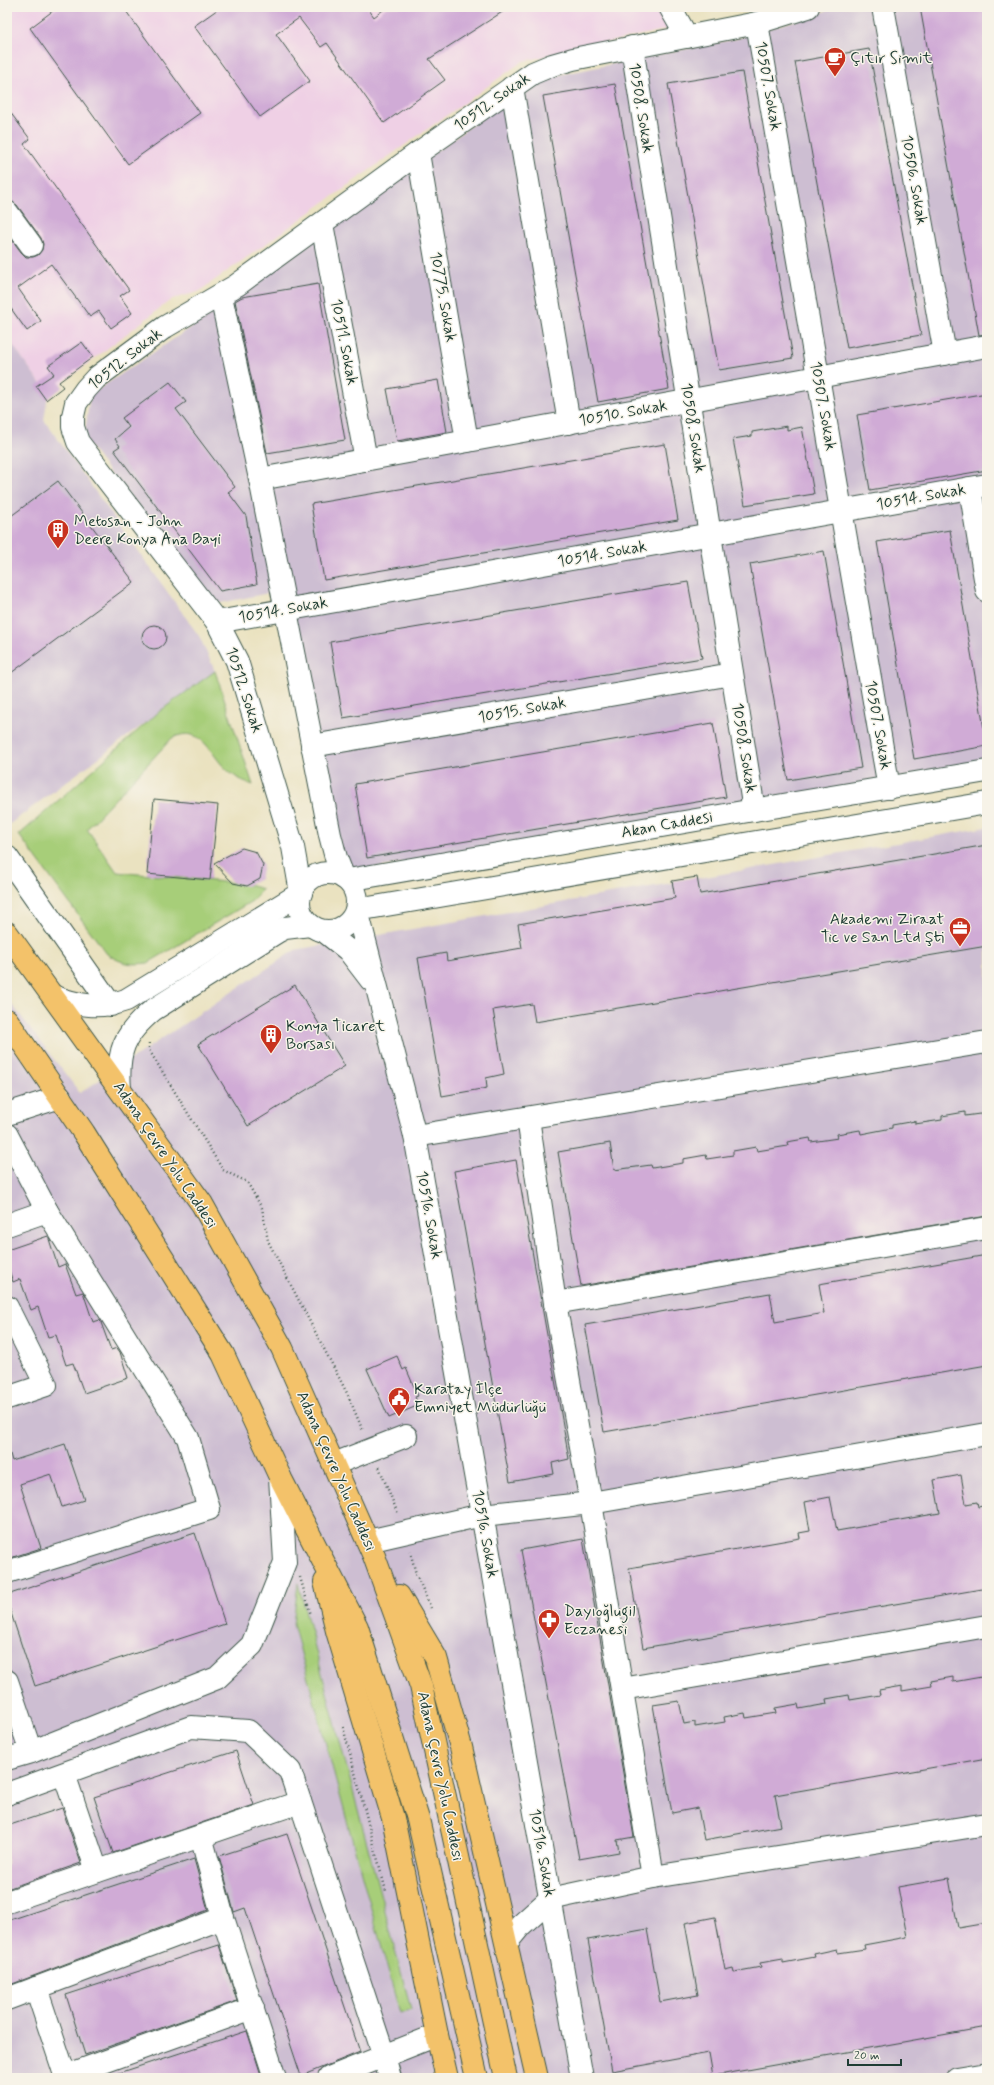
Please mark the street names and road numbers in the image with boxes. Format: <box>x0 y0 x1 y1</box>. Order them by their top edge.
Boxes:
street label: 10507. Sokak <box>750 40 786 132</box>
street label: 10508. Sokak <box>624 61 659 155</box>
street label: 10512. Sokak <box>450 68 534 136</box>
street label: 10506. Sokak <box>896 133 932 227</box>
street label: 10775. Sokak <box>425 250 461 344</box>
street label: 10511. Sokak <box>325 297 363 387</box>
street label: 10512. Sokak <box>83 323 167 395</box>
street label: 10507. Sokak <box>805 360 841 452</box>
street label: 10508. Sokak <box>676 381 711 475</box>
street label: 10510. Sokak <box>577 395 669 431</box>
street label: 10514. Sokak <box>875 479 967 515</box>
street label: 10514. Sokak <box>556 536 648 572</box>
street label: 10514. Sokak <box>237 592 329 628</box>
street label: 10512. Sokak <box>220 644 268 736</box>
street label: 10507. Sokak <box>860 679 896 771</box>
street label: 10515. Sokak <box>476 692 568 728</box>
street label: 10508. Sokak <box>727 701 762 795</box>
street label: Akan Caddesi <box>619 807 715 843</box>
street label: Adana Çevre Yolu Caddesi <box>108 1077 222 1233</box>
street label: 10516. Sokak <box>411 1169 447 1261</box>
street label: Adana Çevre Yolu Caddesi <box>291 1388 381 1555</box>
street label: 10516. Sokak <box>467 1488 503 1580</box>
street label: Adana Çevre Yolu Caddesi <box>412 1689 468 1863</box>
street label: 10516. Sokak <box>524 1807 560 1899</box>

